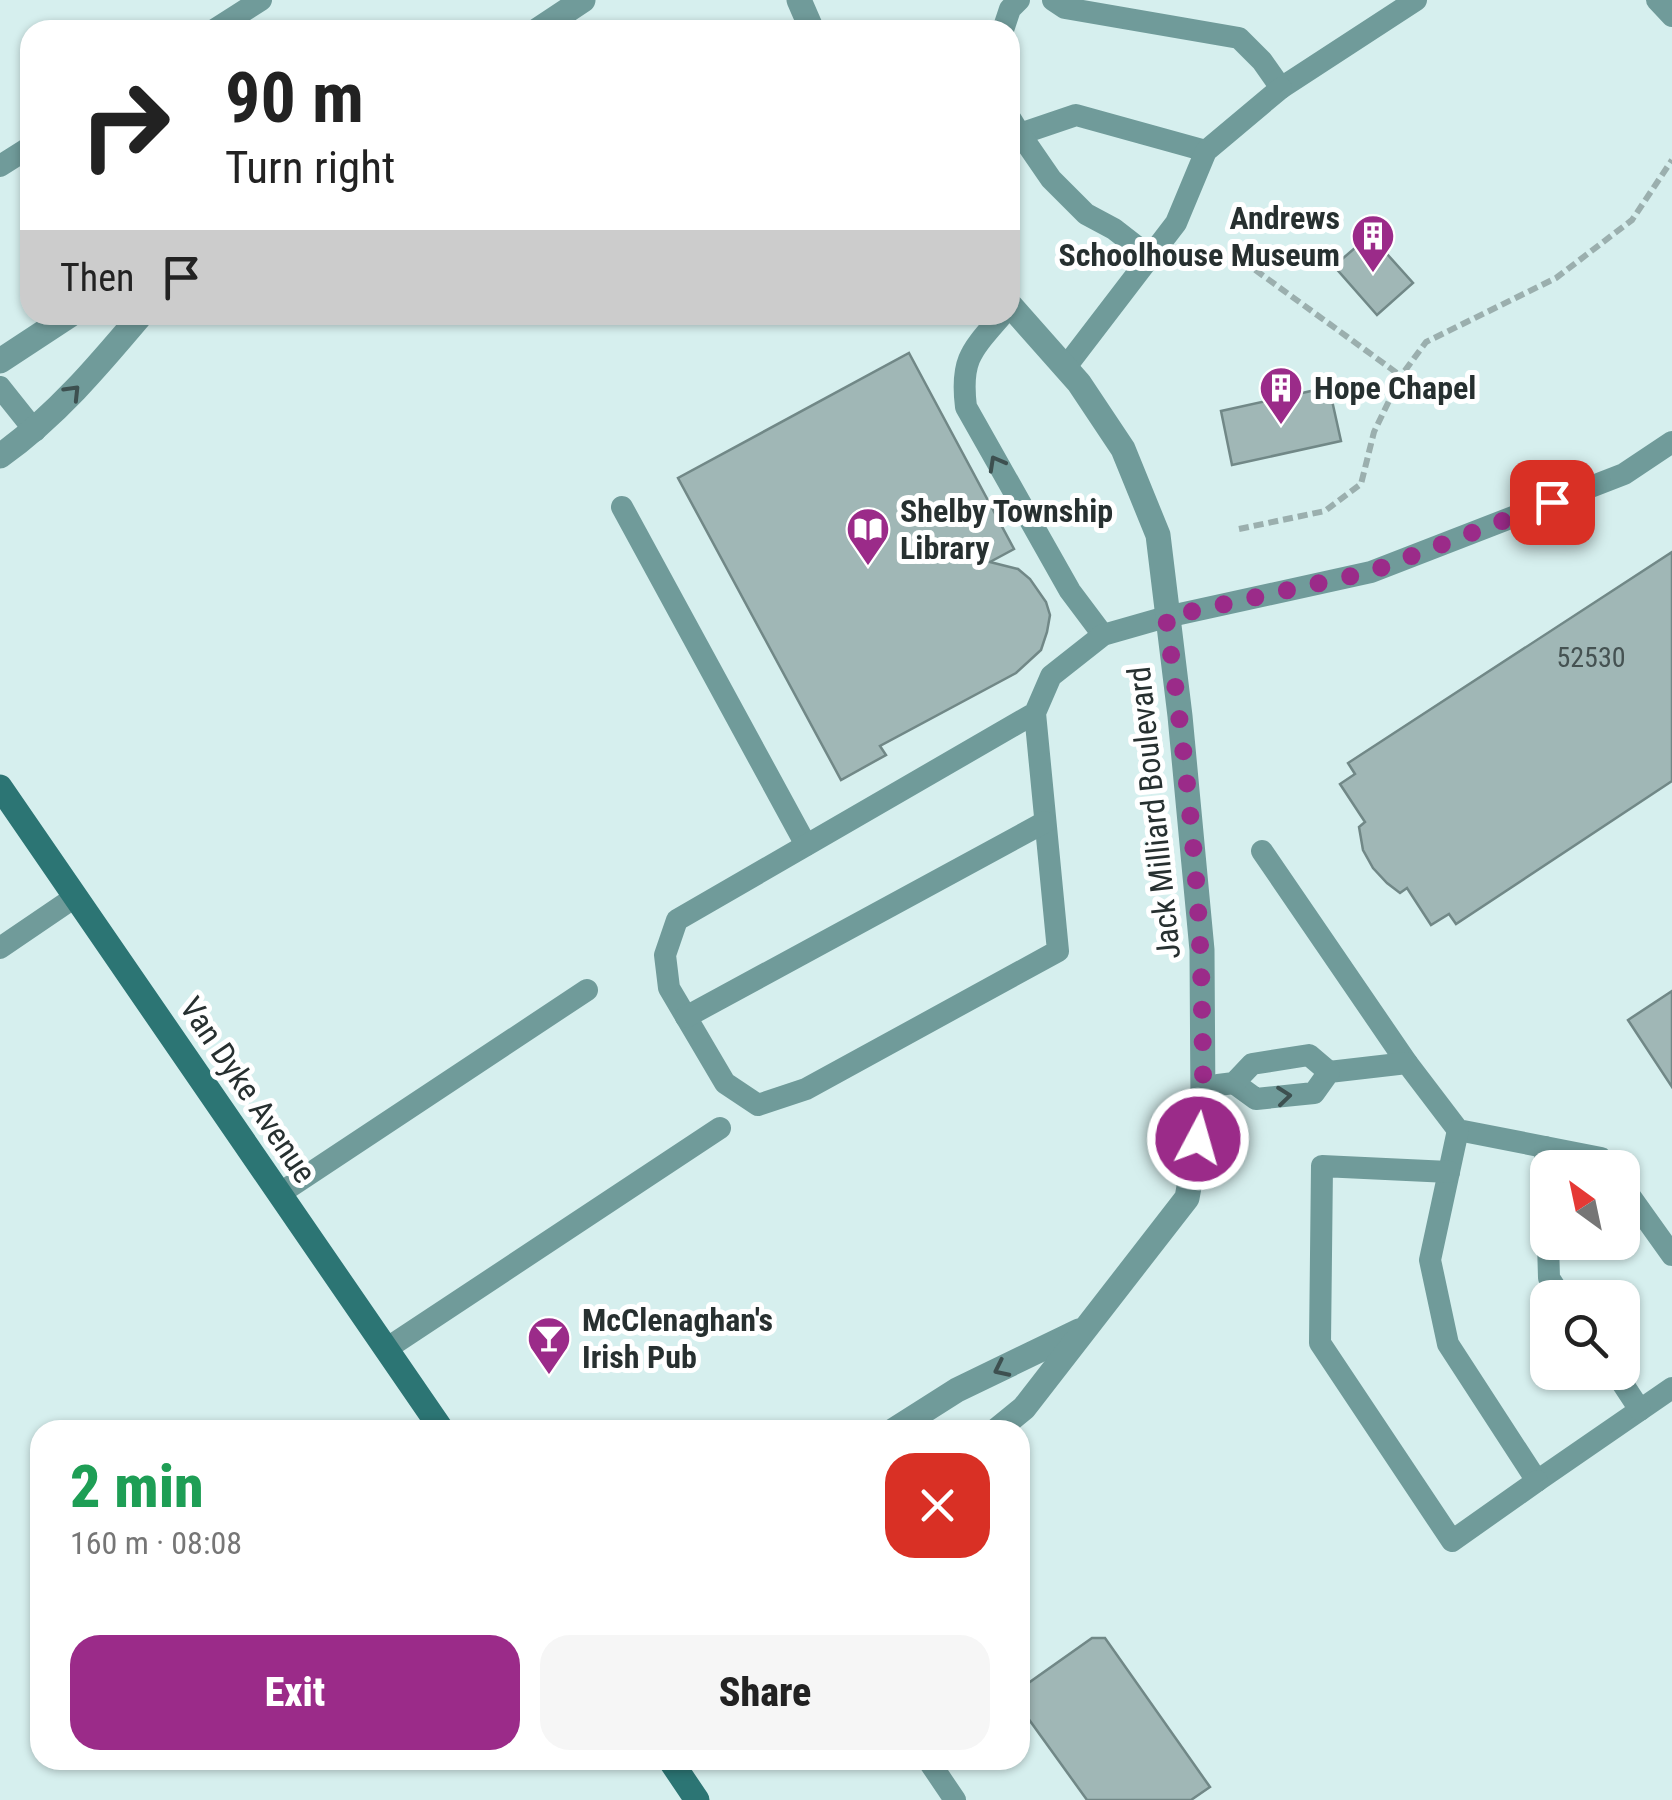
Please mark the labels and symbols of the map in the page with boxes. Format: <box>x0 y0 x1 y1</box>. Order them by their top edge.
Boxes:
place label: Andrews Schoolhouse Museum <box>1058 199 1340 274</box>
building icon: Andrews Schoolhouse Museum <box>1350 213 1396 274</box>
building icon: Hope Chapel <box>1258 365 1304 426</box>
place label: Hope Chapel <box>1314 369 1476 407</box>
one-way arrow <box>61 385 79 403</box>
one-way arrow <box>989 455 1009 473</box>
pin <box>1510 460 1595 545</box>
place label: Shelby Township Library <box>900 492 1113 567</box>
library icon: Shelby Township Library <box>845 506 891 567</box>
house number: 52530 <box>1556 641 1626 674</box>
street label: Jack Milliard Boulevard <box>1120 665 1188 961</box>
street label: Van Dyke Avenue <box>172 990 324 1190</box>
one-way arrow <box>1277 1086 1293 1108</box>
position arrow <box>1146 1087 1250 1191</box>
north arrow <box>1530 1150 1640 1260</box>
place label: McClenaghan's Irish Pub <box>582 1301 773 1376</box>
bar icon: McClenaghan's Irish Pub <box>526 1315 572 1376</box>
one-way arrow <box>993 1357 1011 1377</box>

